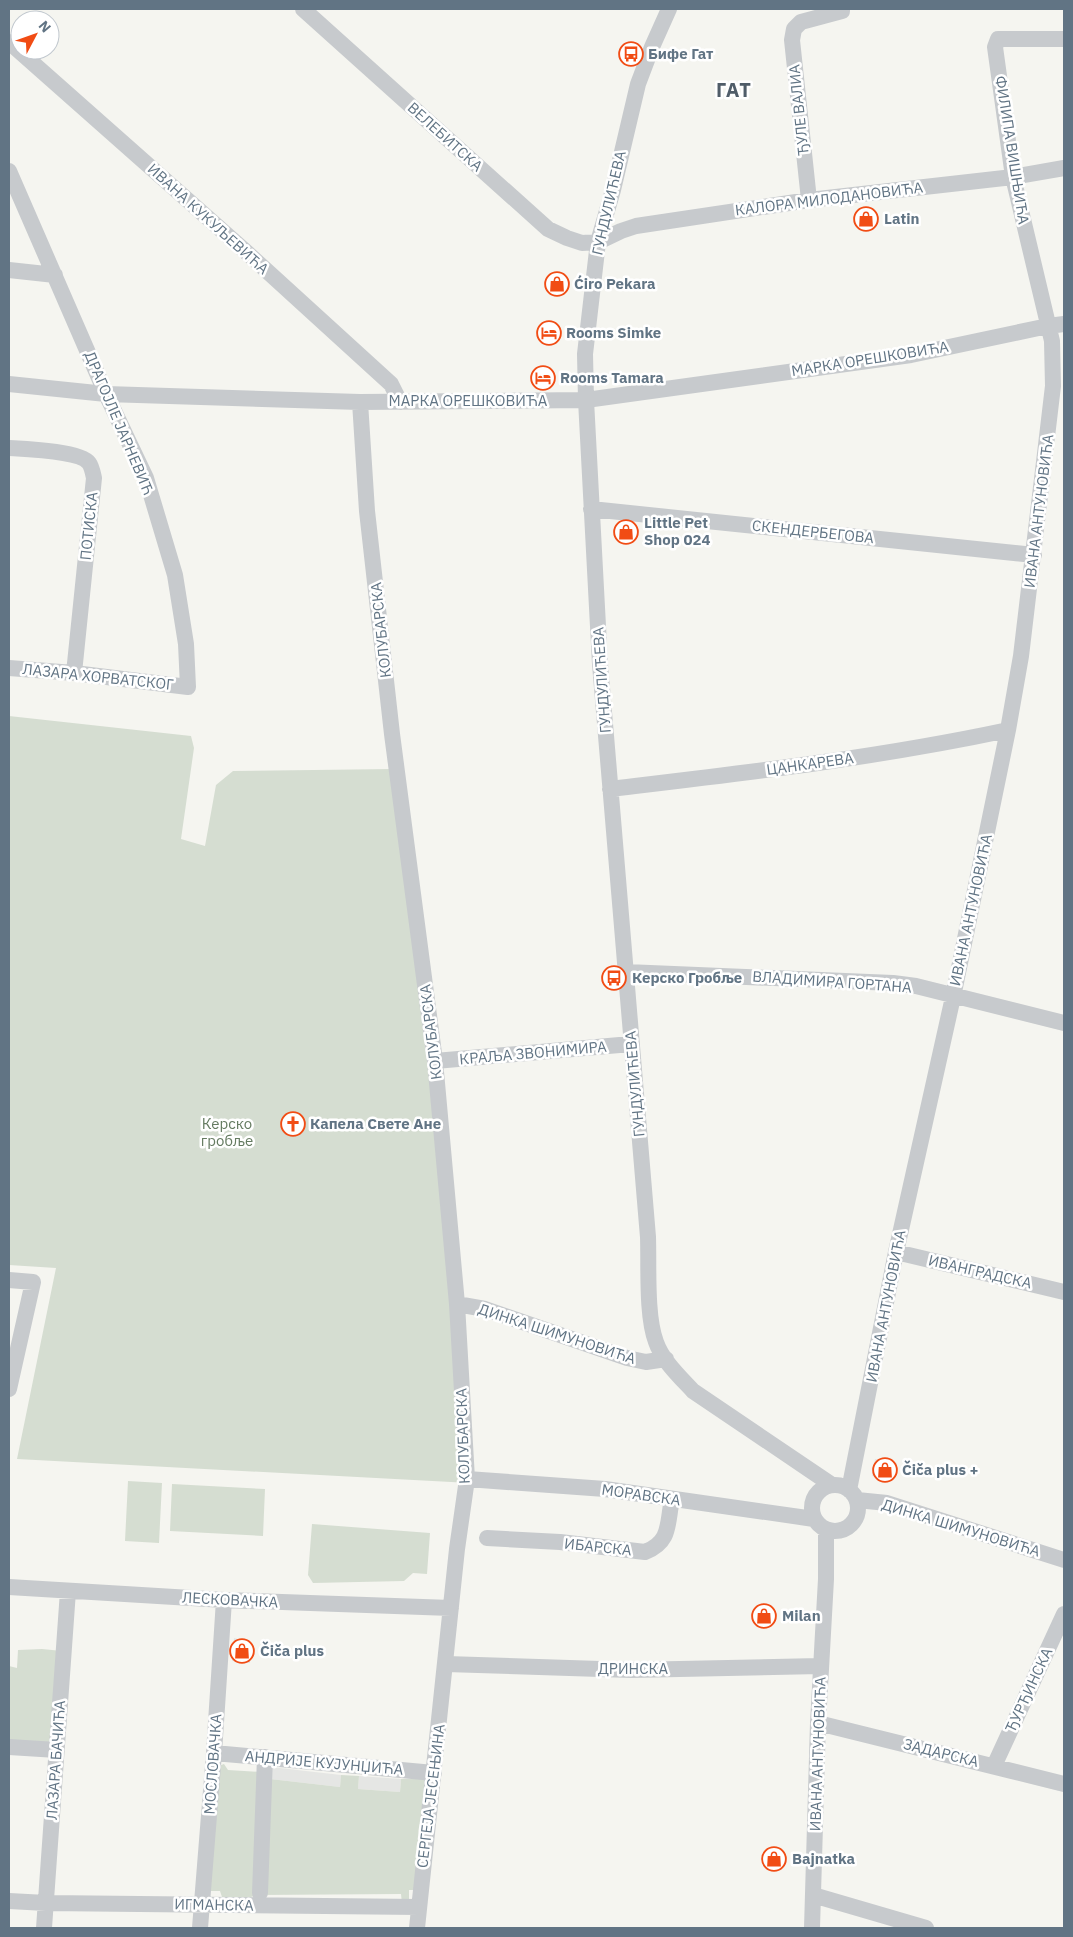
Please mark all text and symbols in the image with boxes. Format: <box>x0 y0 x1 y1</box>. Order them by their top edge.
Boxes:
north arrow <box>10 10 60 60</box>
text: N <box>35 17 55 36</box>
bus stop icon: Бифе Гат <box>618 41 644 67</box>
place label: Бифе Гат <box>648 44 714 63</box>
street label: ЂУЛЕ ВАЛИА <box>784 63 813 157</box>
street label: ФИЛИПА ВИШЊИЋА <box>991 74 1034 226</box>
district label: ГАТ <box>716 76 752 103</box>
street label: ВЕЛЕБИТСКА <box>404 98 487 176</box>
street label: ГУНДУЛИЋЕВА <box>587 149 630 257</box>
street label: ИВАНА КУКУЉЕВИЋА <box>144 159 273 278</box>
street label: КАЛОРА МИЛОДАНОВИЋА <box>734 178 924 219</box>
shop icon: Latin <box>853 206 879 232</box>
place label: Latin <box>884 209 919 228</box>
shop icon: Ćiro Pekara <box>544 271 570 297</box>
place label: Ćiro Pekara <box>574 274 656 293</box>
hotel icon: Rooms Simke <box>536 320 562 346</box>
place label: Rooms Simke <box>566 323 661 342</box>
street label: МАРКА ОРЕШКОВИЋА <box>790 337 950 380</box>
street label: ДРАГОЈЛЕ ЈАРНЕВИЋ <box>81 348 158 498</box>
hotel icon: Rooms Tamara <box>530 365 556 391</box>
place label: Rooms Tamara <box>560 368 664 387</box>
street label: МАРКА ОРЕШКОВИЋА <box>389 391 548 410</box>
street label: ИВАНА АНТУНОВИЋА <box>1020 433 1057 589</box>
street label: ПОТИСКА <box>75 490 102 561</box>
place label: Little Pet Shop 024 <box>644 513 710 549</box>
street label: СКЕНДЕРБЕГОВА <box>751 516 875 547</box>
shop icon: Little Pet Shop 024 <box>613 519 639 545</box>
street label: КОЛУБАРСКА <box>366 581 395 679</box>
street label: ГУНДУЛИЋЕВА <box>588 626 615 734</box>
street label: ЛАЗАРА ХОРВАТСКОГ <box>22 659 175 694</box>
street label: ЦАНКАРЕВА <box>765 748 855 779</box>
street label: ИВАНА АНТУНОВИЋА <box>945 832 996 988</box>
bus stop icon: Керско Гробље <box>601 965 627 991</box>
street label: ВЛАДИМИРА ГОРТАНА <box>752 966 913 997</box>
place label: Керско Гробље <box>632 968 742 987</box>
street label: КОЛУБАРСКА <box>415 983 446 1081</box>
street label: ГУНДУЛИЋЕВА <box>620 1030 649 1138</box>
street label: КРАЉА ЗВОНИМИРА <box>459 1037 608 1068</box>
church icon: Капела Свете Ане <box>280 1111 306 1137</box>
park label: Керско гробље <box>201 1114 253 1150</box>
place label: Капела Свете Ане <box>310 1114 441 1133</box>
street label: ИВАНА АНТУНОВИЋА <box>861 1228 910 1384</box>
street label: ИВАНГРАДСКА <box>927 1250 1034 1293</box>
street label: ДИНКА ШИМУНОВИЋА <box>476 1299 639 1368</box>
street label: КОЛУБАРСКА <box>451 1387 474 1484</box>
shop icon: Čiča plus + <box>872 1457 898 1483</box>
place label: Čiča plus + <box>902 1460 979 1479</box>
street label: МОРАВСКА <box>600 1480 682 1509</box>
street label: ДИНКА ШИМУНОВИЋА <box>880 1494 1043 1561</box>
street label: ИБАРСКА <box>563 1534 633 1560</box>
street label: ЛЕСКОВАЧКА <box>181 1587 279 1612</box>
shop icon: Milan <box>751 1603 777 1629</box>
place label: Milan <box>782 1606 821 1625</box>
shop icon: Čiča plus <box>229 1638 255 1664</box>
place label: Čiča plus <box>260 1641 324 1660</box>
street label: ЂУРЂИНСКА <box>1001 1644 1057 1735</box>
street label: ДРИНСКА <box>598 1659 668 1678</box>
street label: ИВАНА АНТУНОВИЋА <box>805 1676 830 1832</box>
street label: ЛАЗАРА БАЧИЋА <box>42 1699 69 1820</box>
street label: МОСЛОВАЧКА <box>200 1713 226 1815</box>
street label: СЕРГЕЈА ЈЕСЕЊИНА <box>412 1723 449 1869</box>
street label: ЗАДАРСКА <box>901 1734 981 1771</box>
street label: АНДРИЈЕ КУЈУНЏИЋА <box>244 1746 404 1779</box>
shop icon: Bajnatka <box>761 1846 787 1872</box>
place label: Bajnatka <box>792 1849 856 1868</box>
street label: ИГМАНСКА <box>174 1894 254 1915</box>

